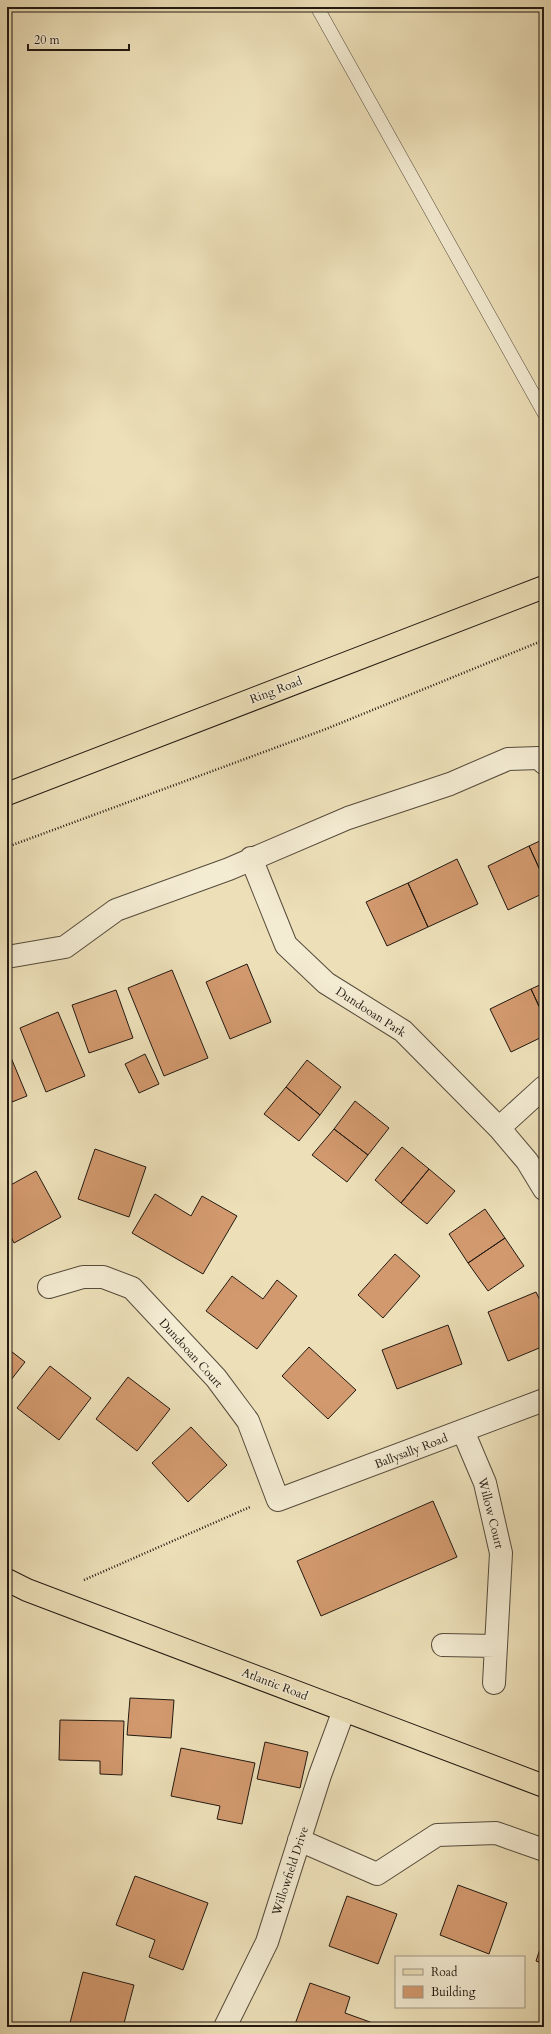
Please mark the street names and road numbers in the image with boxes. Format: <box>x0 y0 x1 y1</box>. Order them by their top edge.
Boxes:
street label: Ring Road <box>248 672 305 707</box>
street label: Dundooan Park <box>333 983 410 1041</box>
street label: Dundooan Court <box>156 1315 227 1391</box>
street label: Ballysally Road <box>372 1430 450 1472</box>
street label: Willow Court <box>474 1475 508 1550</box>
street label: Atlantic Road <box>240 1664 311 1704</box>
street label: Willowfield Drive <box>268 1824 312 1919</box>

